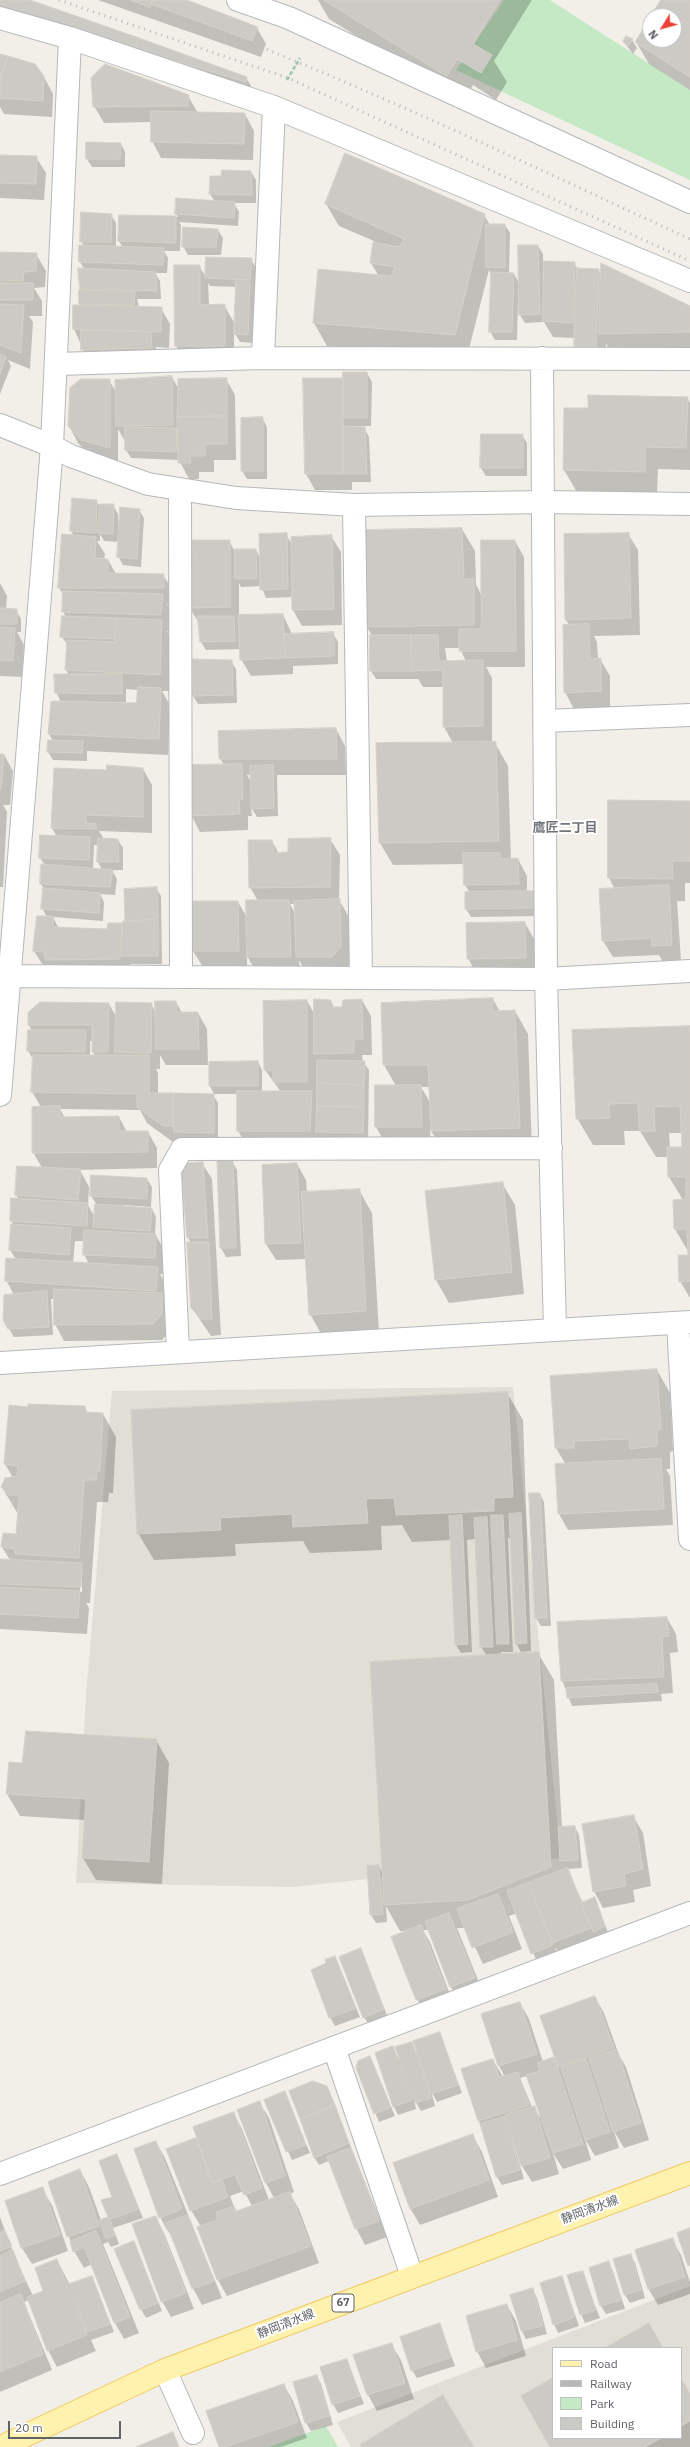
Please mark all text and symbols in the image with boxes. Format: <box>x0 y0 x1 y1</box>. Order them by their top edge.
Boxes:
north arrow <box>642 8 682 48</box>
text: N <box>645 27 661 42</box>
district label: 鷹匠二丁目 <box>533 820 597 836</box>
street label: 静岡清水線 <box>559 2193 621 2227</box>
road number: 67 <box>332 2294 354 2312</box>
street label: 静岡清水線 <box>255 2307 317 2341</box>
legend <box>552 2347 682 2439</box>
text: Road <box>590 2356 618 2371</box>
text: Railway <box>590 2376 632 2391</box>
text: Park <box>590 2396 614 2411</box>
scale bar <box>10 2413 123 2439</box>
text: Building <box>590 2416 634 2431</box>
text: 20 m <box>15 2420 43 2435</box>

